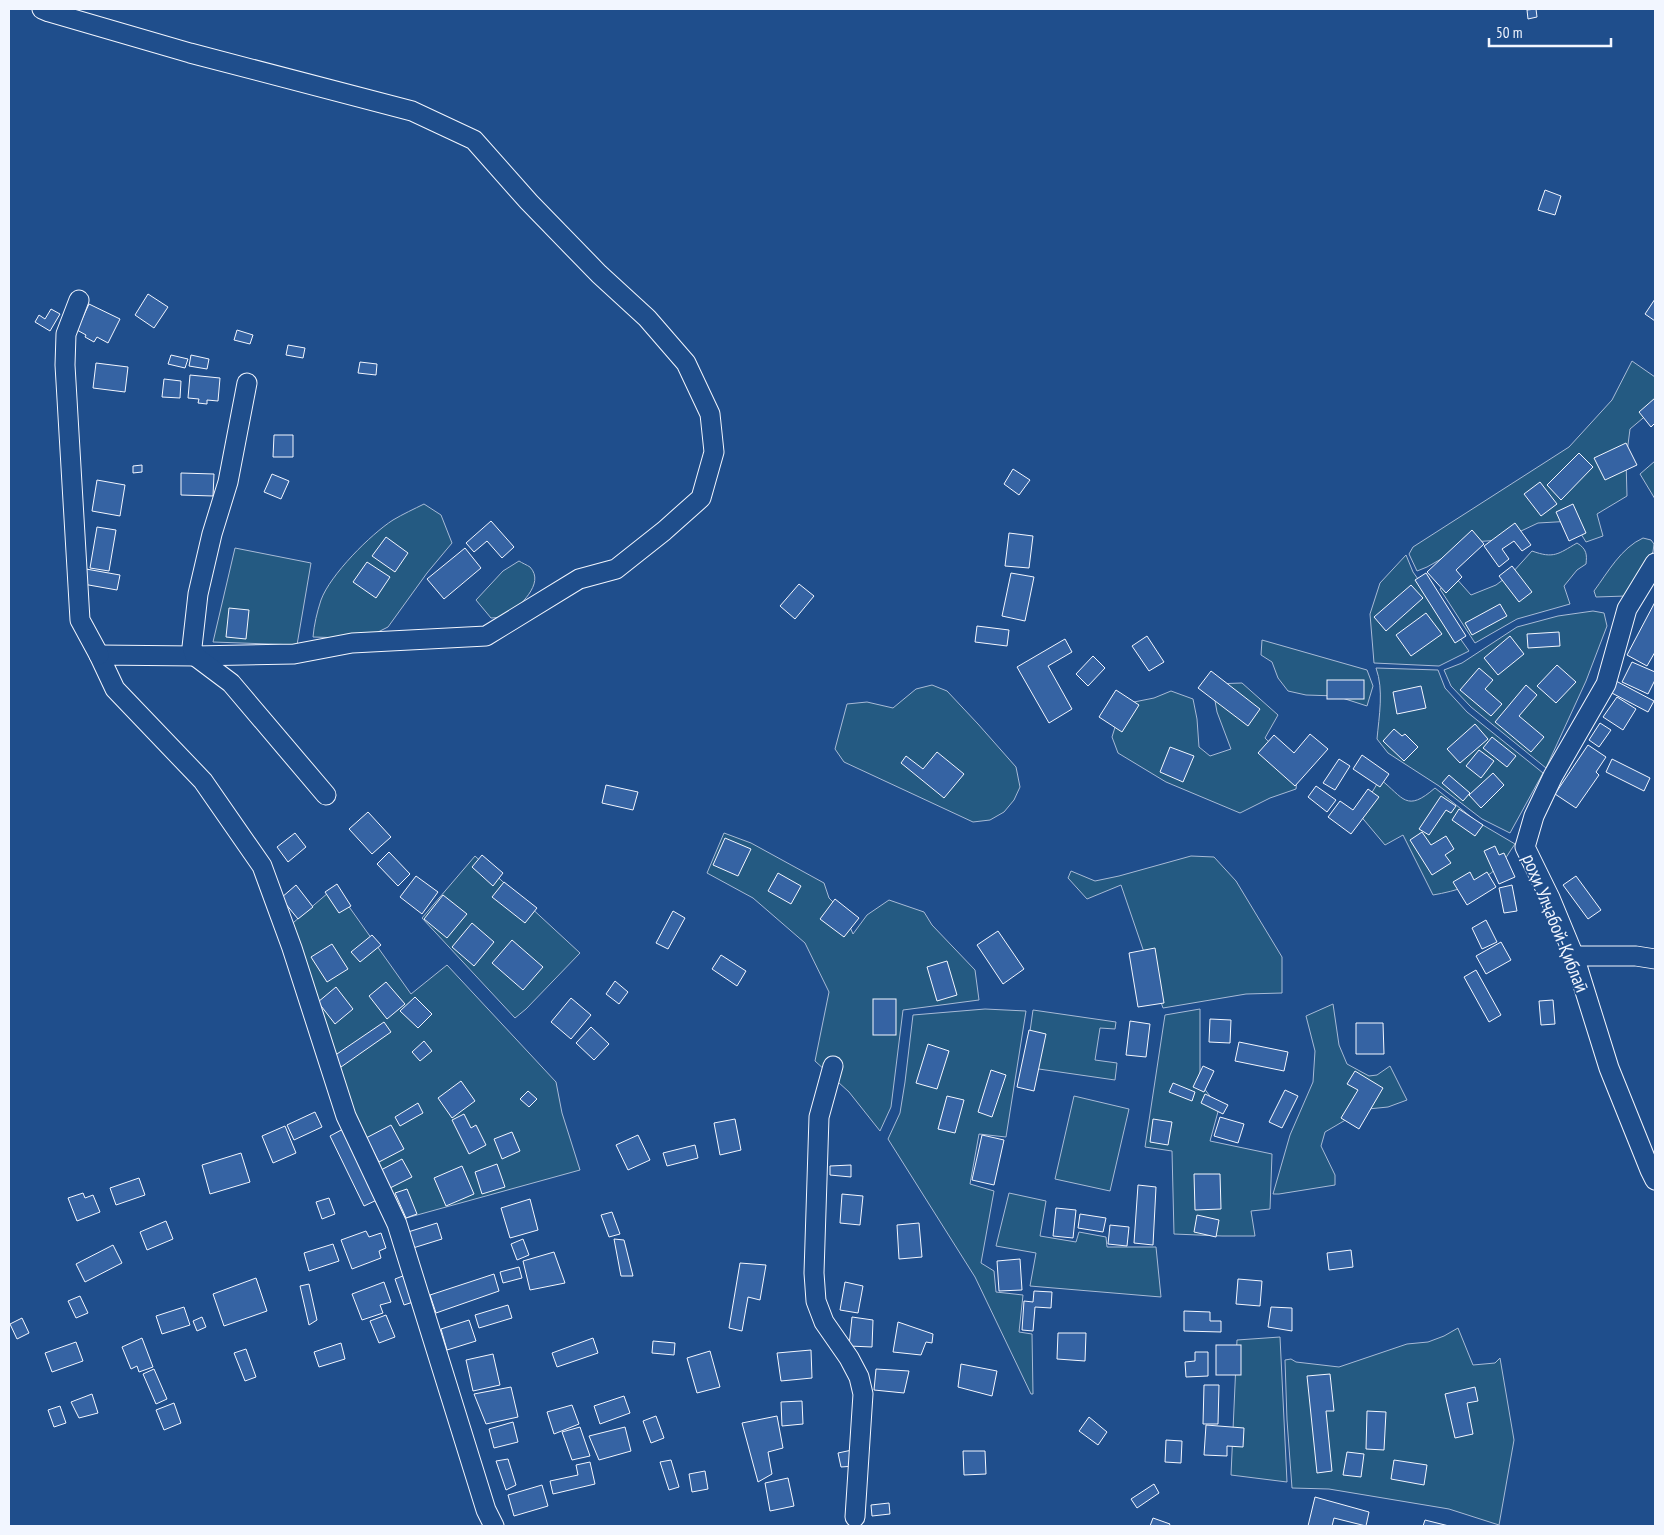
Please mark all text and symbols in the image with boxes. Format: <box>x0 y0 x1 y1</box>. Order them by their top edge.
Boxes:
scale bar <box>1489 15 1612 47</box>
text: 50 m <box>1496 23 1522 42</box>
street label: роҳи Улҷабой-Қиблаӣ <box>1517 850 1595 996</box>

